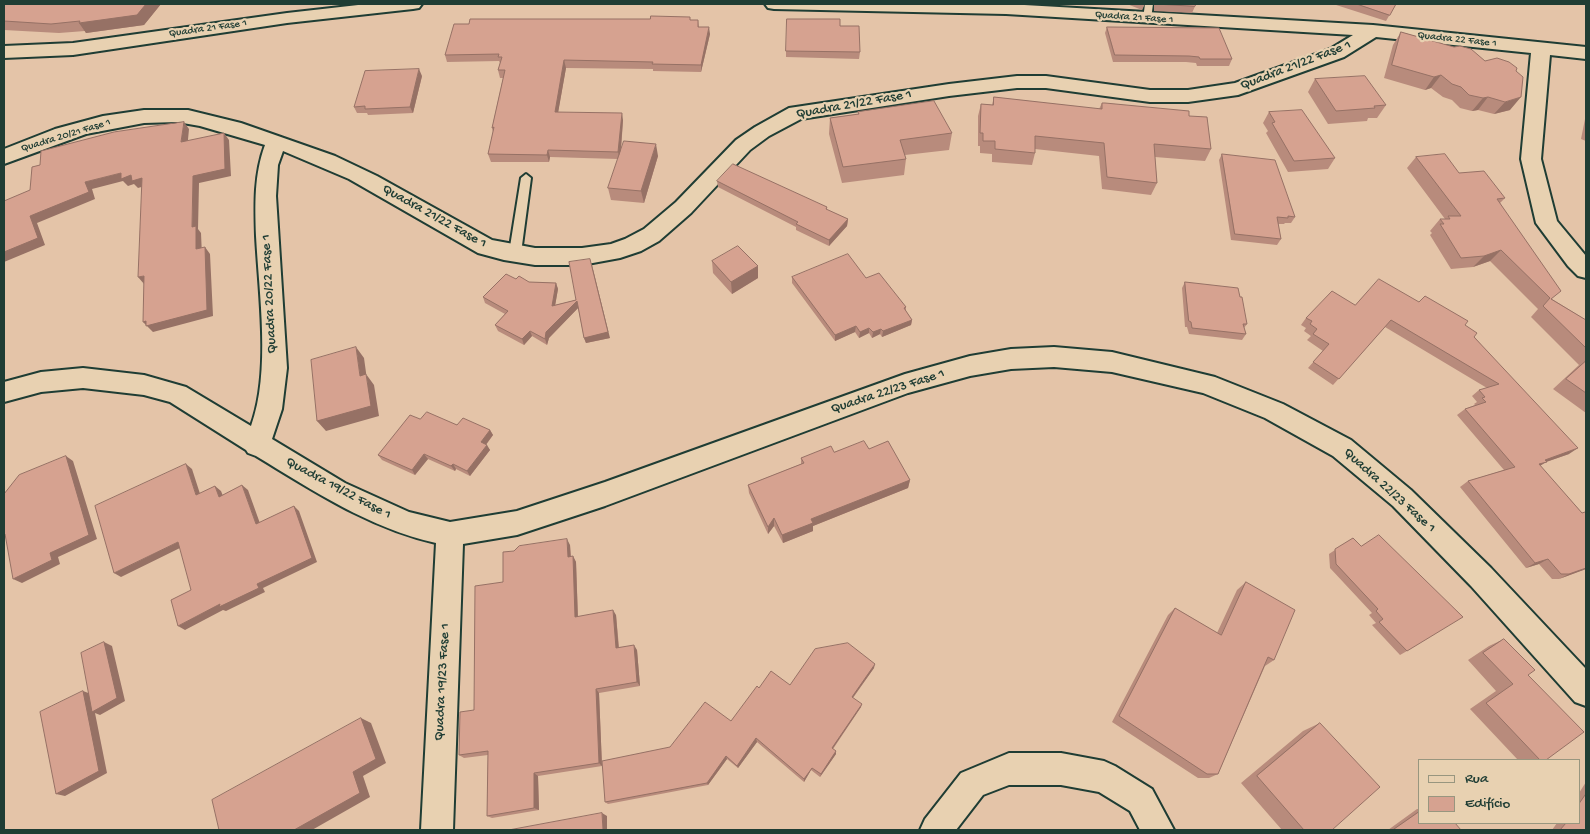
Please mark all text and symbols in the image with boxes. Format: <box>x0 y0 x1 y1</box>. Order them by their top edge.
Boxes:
street label: Quadra 21 Fase 1 <box>1094 9 1174 27</box>
street label: Quadra 21 Fase 1 <box>168 17 248 41</box>
street label: Quadra 22 Fase 1 <box>1417 29 1497 51</box>
street label: Quadra 21/22 Fase 1 <box>1238 37 1354 95</box>
street label: Quadra 21/22 Fase 1 <box>795 87 913 123</box>
street label: Quadra 20/21 Fase 1 <box>20 116 112 156</box>
street label: Quadra 21/22 Fase 1 <box>379 181 489 253</box>
street label: Quadra 20/22 Fase 1 <box>258 234 282 354</box>
street label: Quadra 22/23 Fase 1 <box>829 366 947 418</box>
street label: Quadra 22/23 Fase 1 <box>1339 445 1439 537</box>
street label: Quadra 19/22 Fase 1 <box>282 454 394 524</box>
street label: Quadra 19/23 Fase 1 <box>432 623 454 741</box>
legend <box>1418 759 1580 824</box>
text: Rua <box>1465 770 1488 788</box>
text: Edifício <box>1465 795 1510 813</box>

